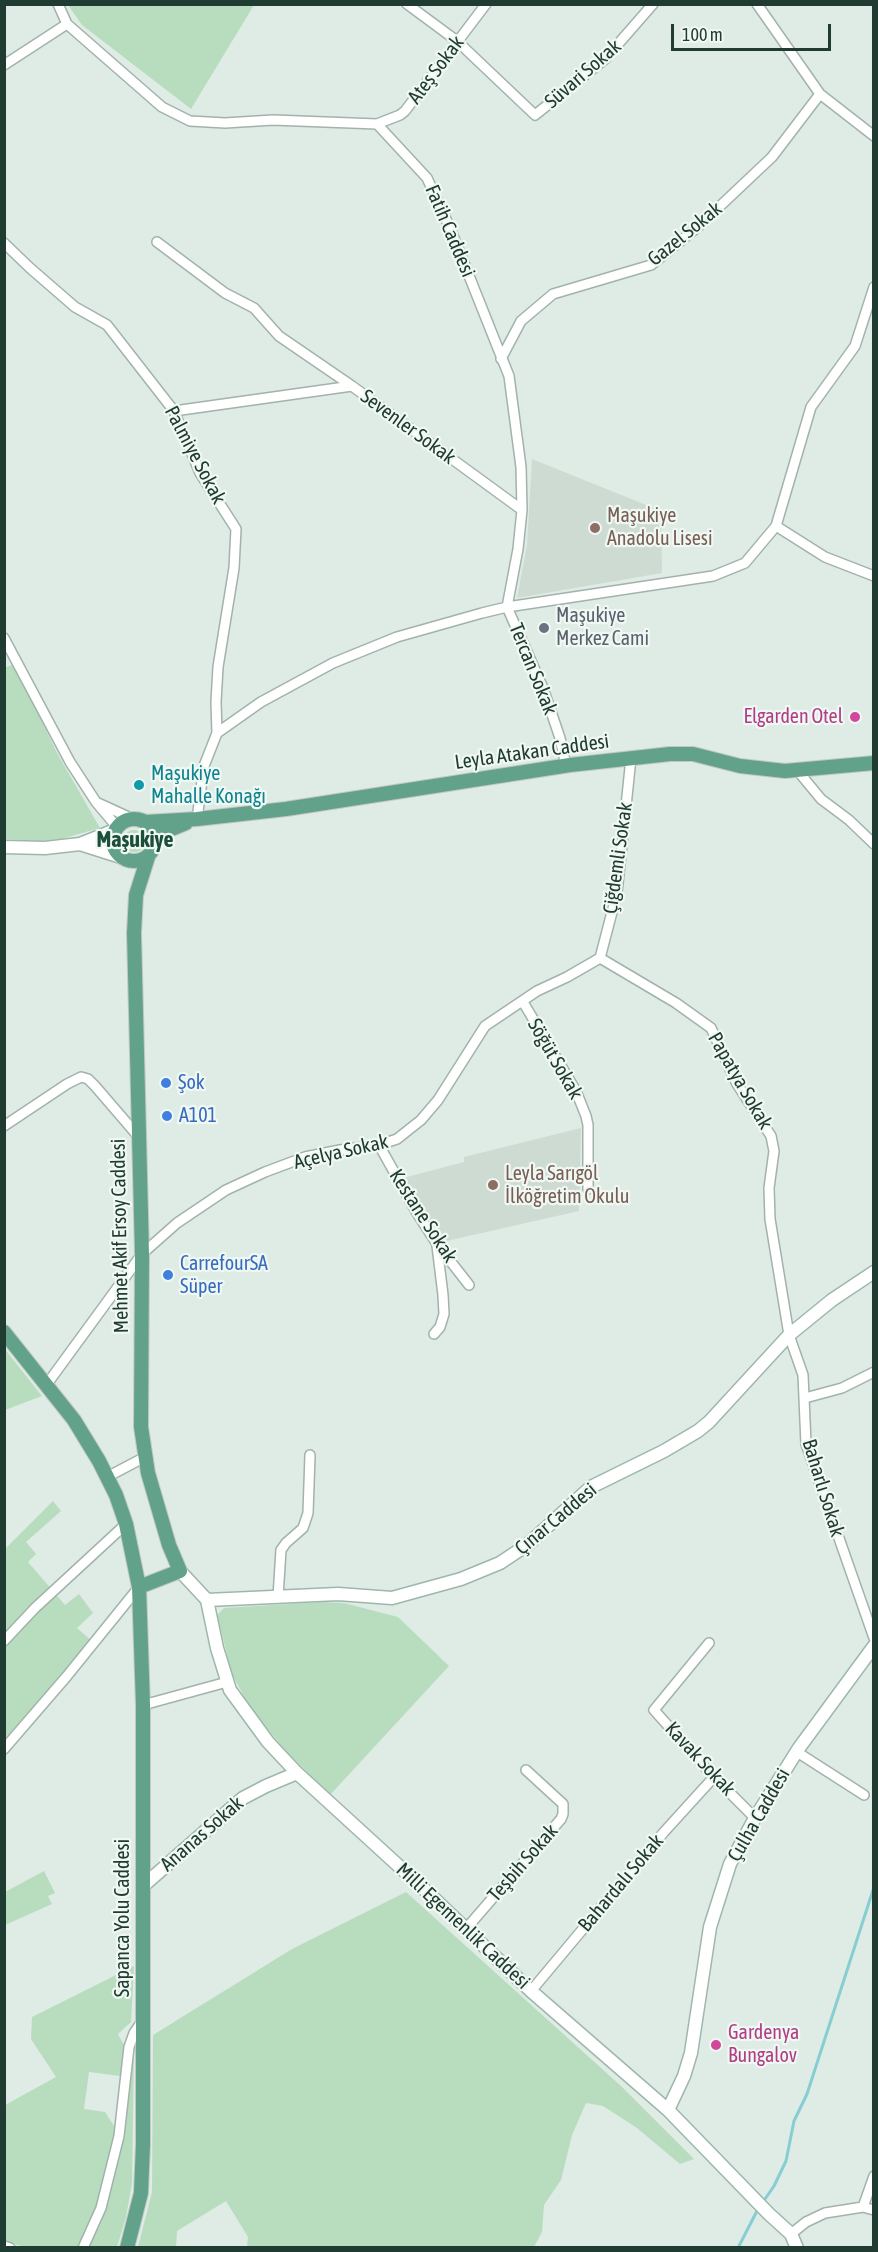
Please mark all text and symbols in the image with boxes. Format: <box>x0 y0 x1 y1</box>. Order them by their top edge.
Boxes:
scale bar <box>674 12 834 50</box>
text: 100 m <box>682 24 723 45</box>
street label: Ateş Sokak <box>403 31 469 109</box>
street label: Süvari Sokak <box>540 34 626 114</box>
street label: Fatih Caddesi <box>420 181 480 281</box>
street label: Gazel Sokak <box>643 197 727 271</box>
street label: Sevenler Sokak <box>356 384 460 470</box>
street label: Palmiye Sokak <box>159 402 231 508</box>
place label: Maşukiye Anadolu Lisesi <box>607 504 713 551</box>
marker: Maşukiye Anadolu Lisesi <box>588 521 602 535</box>
place label: Maşukiye Merkez Cami <box>556 604 649 651</box>
street label: Tercan Sokak <box>504 620 562 718</box>
marker: Maşukiye Merkez Cami <box>537 621 551 635</box>
place label: Elgarden Otel <box>743 705 843 729</box>
marker: Elgarden Otel <box>848 710 862 724</box>
street label: Leyla Atakan Caddesi <box>453 729 611 775</box>
place label: Maşukiye Mahalle Konağı <box>151 762 266 809</box>
marker: Maşukiye Mahalle Konağı <box>132 778 146 792</box>
street label: Çiğdemli Sokak <box>598 801 638 915</box>
district label: Maşukiye <box>97 827 173 853</box>
street label: Söğüt Sokak <box>522 1014 588 1104</box>
street label: Papatya Sokak <box>703 1028 777 1134</box>
place label: Şok <box>178 1071 205 1095</box>
marker: Şok <box>159 1076 173 1090</box>
place label: A101 <box>179 1104 217 1128</box>
marker: A101 <box>160 1109 174 1123</box>
street label: Açelya Sokak <box>291 1129 391 1175</box>
street label: Mehmet Akif Ersoy Caddesi <box>106 1138 134 1334</box>
place label: Leyla Sarıgöl İlköğretim Okulu <box>505 1162 629 1209</box>
street label: Kestane Sokak <box>384 1165 462 1267</box>
marker: Leyla Sarıgöl İlköğretim Okulu <box>486 1178 500 1192</box>
place label: CarrefourSA Süper <box>180 1252 268 1299</box>
marker: CarrefourSA Süper <box>161 1268 175 1282</box>
street label: Baharlı Sokak <box>797 1436 849 1540</box>
street label: Çınar Caddesi <box>510 1478 602 1560</box>
street label: Kavak Sokak <box>660 1717 740 1801</box>
street label: Çulha Caddesi <box>723 1764 795 1866</box>
street label: Ananas Sokak <box>156 1791 248 1877</box>
street label: Teşbih Sokak <box>483 1819 563 1907</box>
street label: Bahardalı Sokak <box>573 1829 669 1937</box>
street label: Sapanca Yolu Caddesi <box>111 1839 135 1997</box>
street label: Milli Egemenlik Caddesi <box>391 1858 535 1994</box>
place label: Gardenya Bungalov <box>728 2021 799 2068</box>
marker: Gardenya Bungalov <box>709 2038 723 2052</box>

